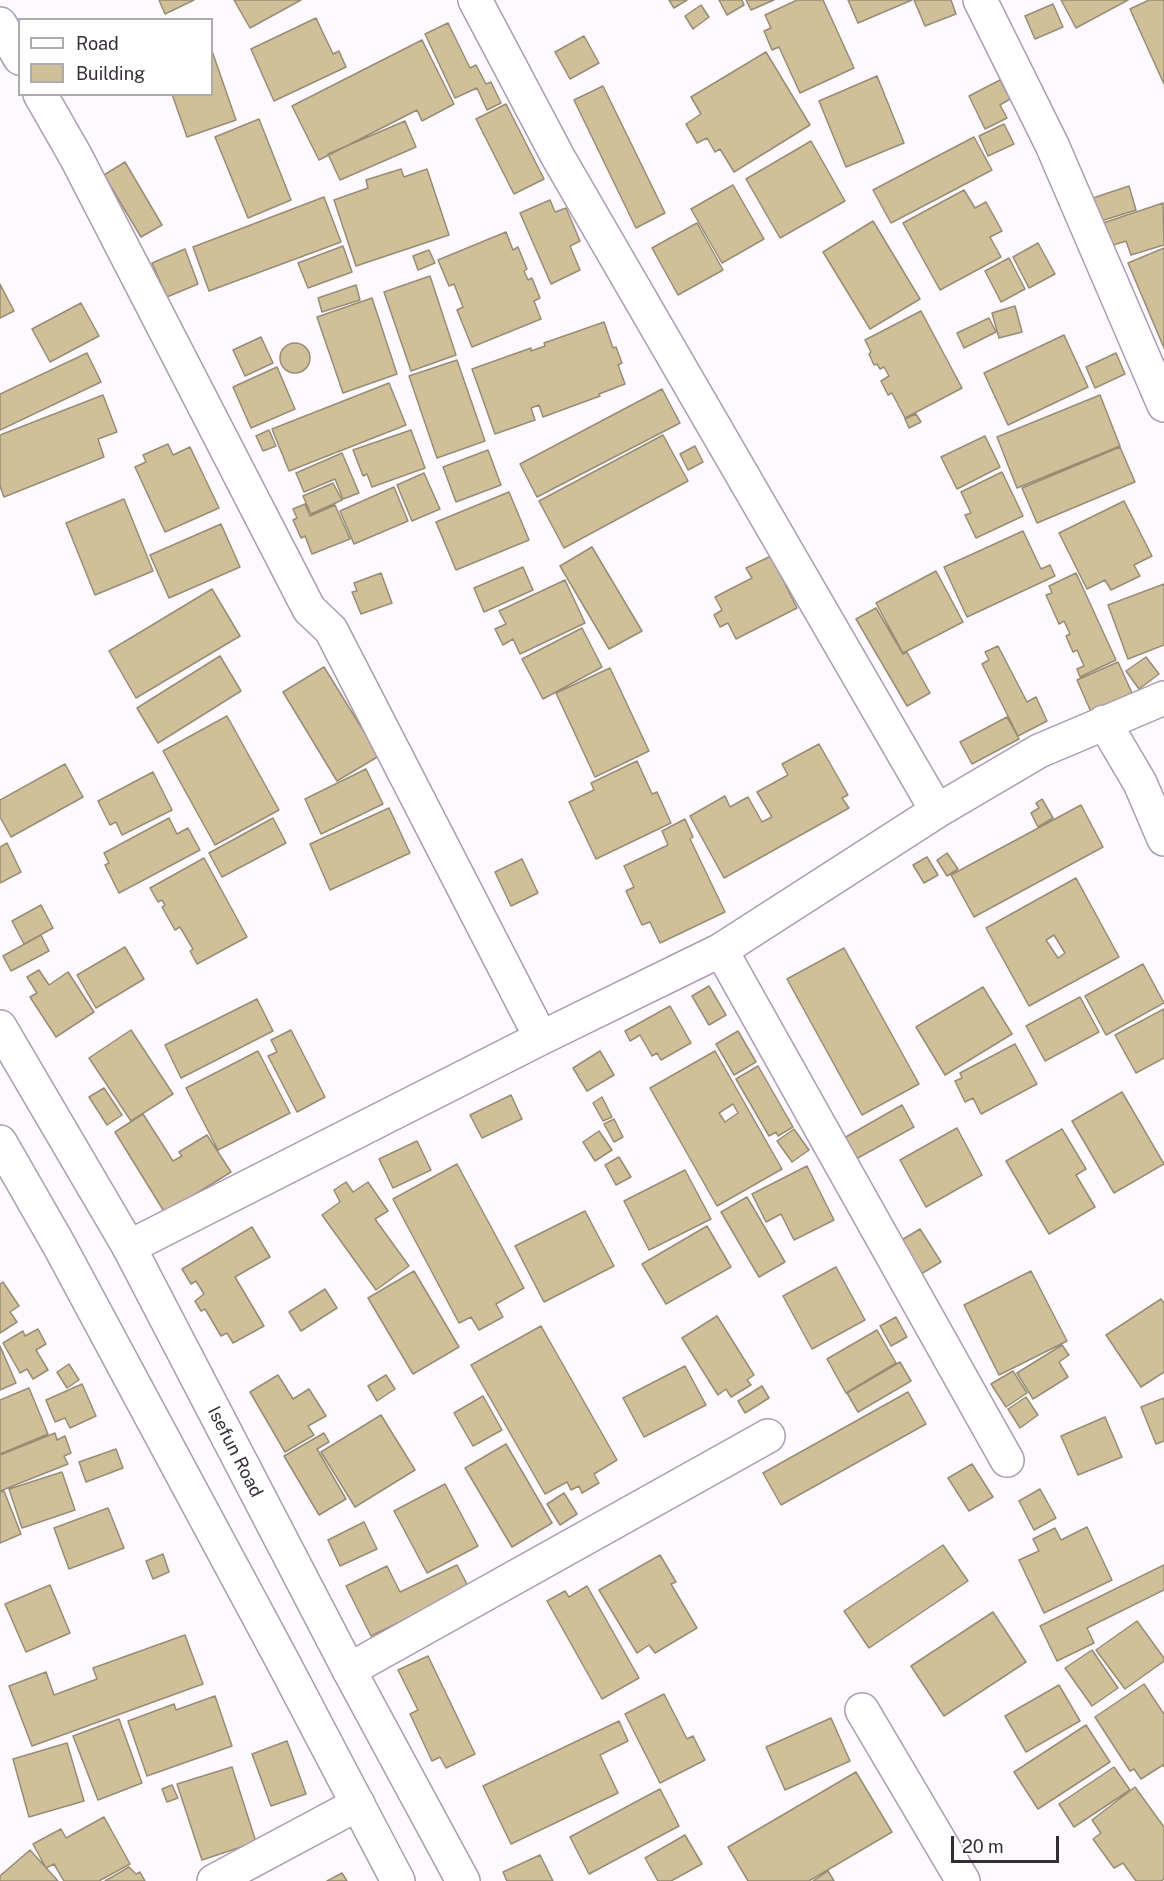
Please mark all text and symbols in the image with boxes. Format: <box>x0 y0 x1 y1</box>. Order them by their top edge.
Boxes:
legend <box>18 18 213 96</box>
text: Road <box>76 33 119 54</box>
text: Building <box>76 63 145 84</box>
street label: Isefun Road <box>203 1403 267 1501</box>
scale bar <box>954 1824 1062 1862</box>
text: 20 m <box>962 1836 1004 1857</box>

